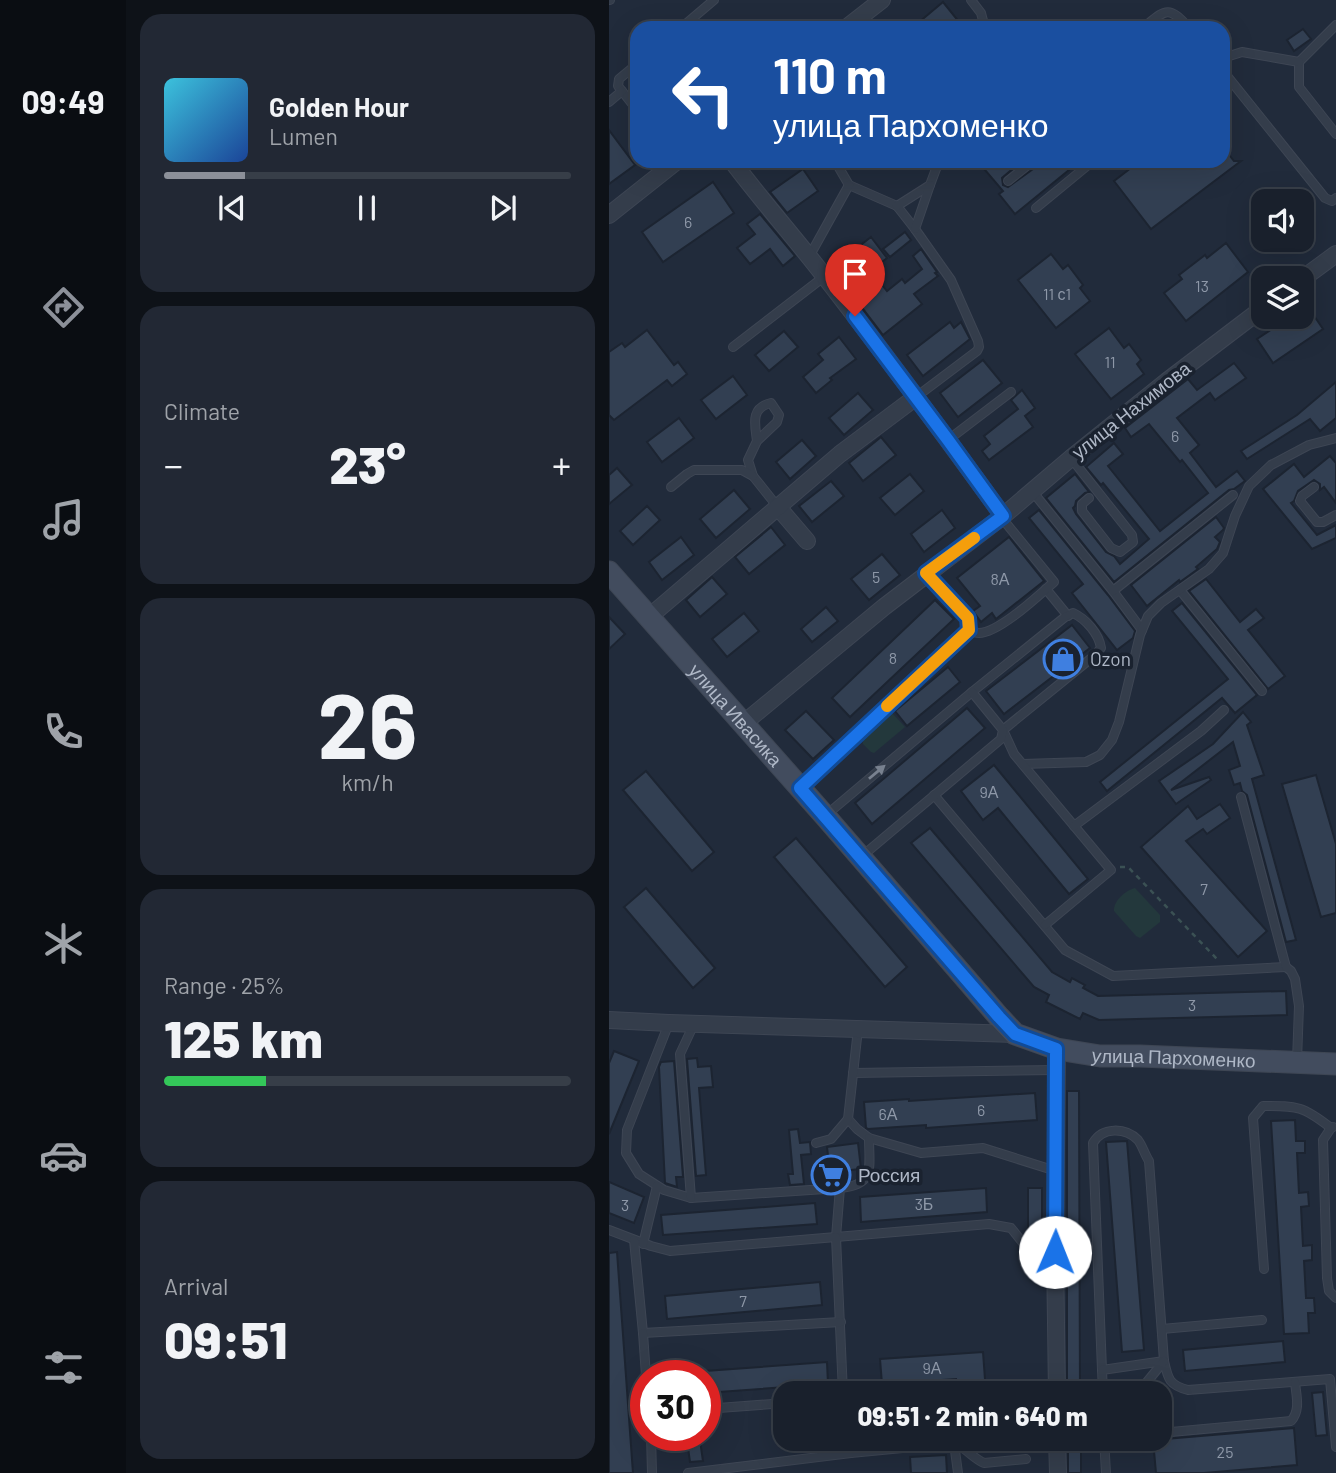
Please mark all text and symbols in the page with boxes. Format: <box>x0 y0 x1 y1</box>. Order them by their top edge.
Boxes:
text: 110 m <box>773 45 887 104</box>
icon: left <box>658 49 749 140</box>
text: 09:49 <box>21 82 105 120</box>
text: Golden Hour <box>269 91 409 122</box>
text: улица Пархоменко <box>773 105 1049 143</box>
text: Lumen <box>269 122 338 150</box>
icon: previous <box>213 189 251 227</box>
icon: pause <box>348 189 386 227</box>
icon: next <box>484 189 522 227</box>
map controls <box>1251 189 1314 329</box>
button: sound <box>1251 189 1314 252</box>
house number: 6 <box>684 212 692 231</box>
pin <box>825 244 885 316</box>
icon: arrive <box>836 255 874 293</box>
button: layers <box>1251 266 1314 329</box>
house number: 13 <box>1195 276 1209 295</box>
icon: directions <box>39 283 88 332</box>
house number: 11 с1 <box>1043 284 1071 303</box>
house number: 11 <box>1104 352 1116 371</box>
street label: улица Нахимова <box>1067 356 1195 463</box>
text: Climate <box>164 397 240 425</box>
house number: 6 <box>1171 426 1179 445</box>
text: 23° <box>329 432 406 494</box>
text: − <box>164 441 183 487</box>
text: + <box>552 441 571 487</box>
icon: music <box>39 495 88 544</box>
house number: 5 <box>872 567 880 586</box>
house number: 8А <box>990 569 1010 588</box>
shop icon: Ozon <box>1042 638 1084 680</box>
place label: Ozon <box>1090 647 1131 670</box>
house number: 8 <box>889 648 897 667</box>
street label: улица Ивасика <box>684 659 788 771</box>
text: 26 <box>318 668 417 777</box>
icon: phone <box>39 707 88 756</box>
one-way arrow <box>869 765 886 780</box>
text: km/h <box>341 768 394 796</box>
house number: 9А <box>979 782 999 801</box>
house number: 7 <box>1200 879 1208 898</box>
icon: climate <box>39 919 88 968</box>
text: Range · 25% <box>164 971 284 999</box>
house number: 3 <box>1188 995 1196 1014</box>
text: 125 km <box>164 1006 323 1068</box>
street label: улица Пархоменко <box>1090 1043 1256 1072</box>
house number: 6 <box>977 1100 985 1119</box>
house number: 6А <box>879 1104 898 1123</box>
icon: car <box>39 1131 88 1180</box>
supermarket icon: Россия <box>810 1154 852 1196</box>
place label: Россия <box>858 1163 920 1186</box>
house number: 3Б <box>915 1194 933 1213</box>
house number: 3 <box>621 1195 629 1214</box>
position arrow <box>1018 1215 1092 1289</box>
text: Arrival <box>164 1272 228 1300</box>
house number: 7 <box>739 1291 747 1310</box>
text: 09:51 <box>164 1307 288 1369</box>
icon: filters <box>39 1343 88 1392</box>
house number: 9А <box>922 1358 942 1377</box>
speed limit sign: 30 <box>630 1360 721 1451</box>
text: 09:51 · 2 min · 640 m <box>857 1400 1088 1431</box>
house number: 25 <box>1217 1442 1233 1461</box>

